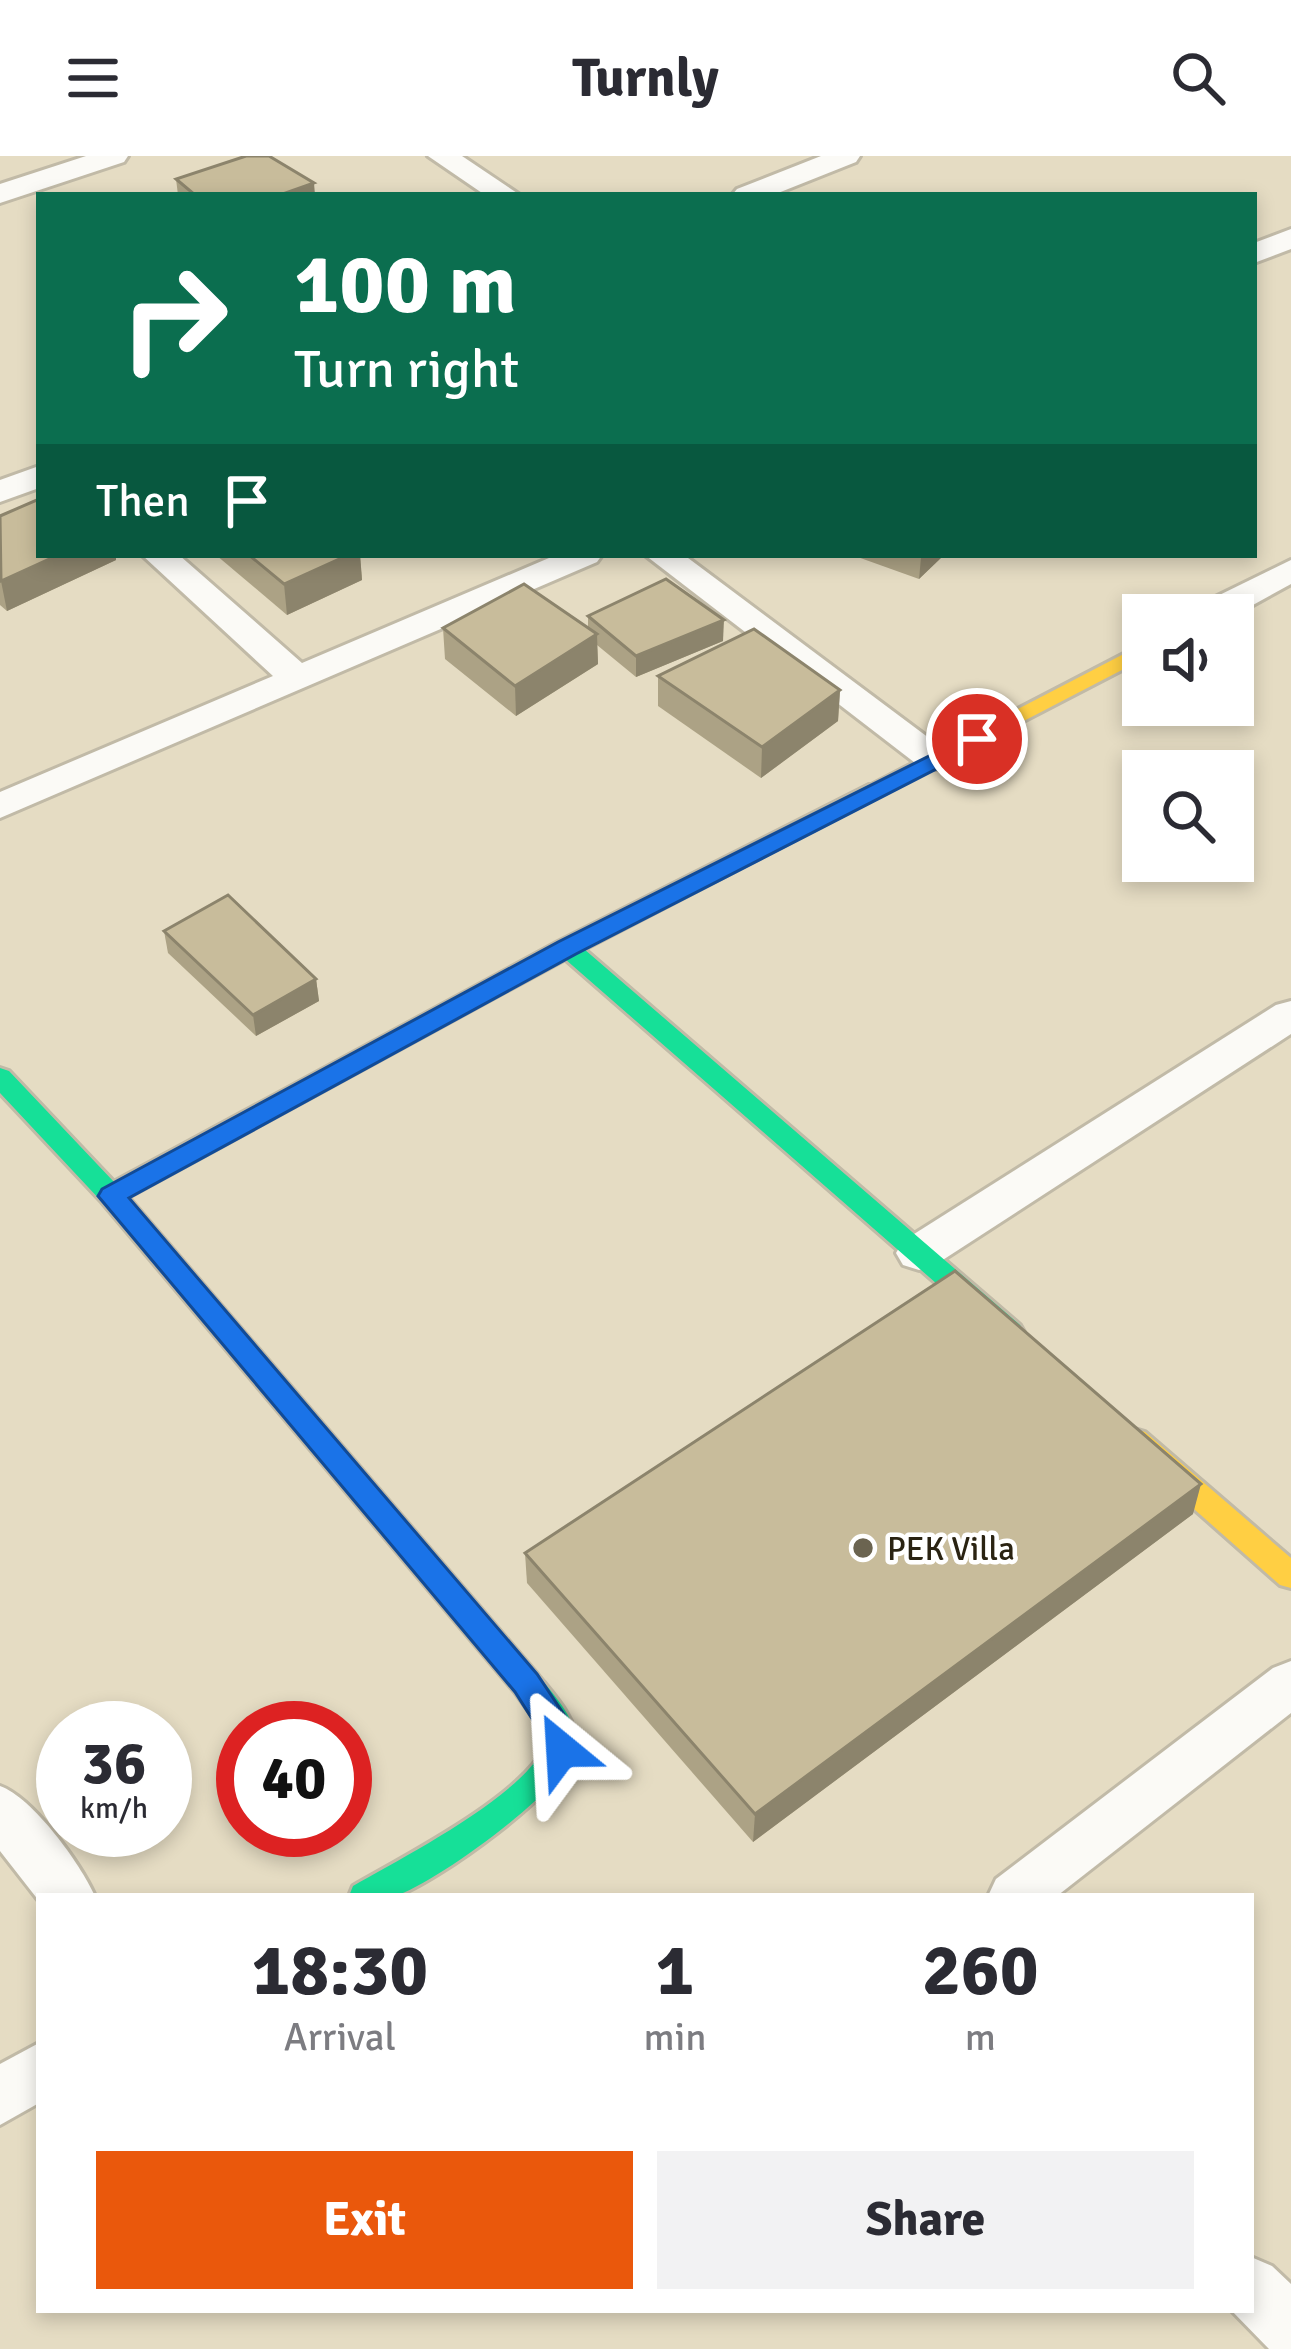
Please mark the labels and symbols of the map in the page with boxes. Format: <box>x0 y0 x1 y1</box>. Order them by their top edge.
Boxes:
pin <box>926 688 1028 790</box>
place label: PEK Villa <box>887 1529 1015 1570</box>
marker: PEK Villa <box>850 1535 876 1561</box>
position arrow <box>499 1687 625 1813</box>
speed limit sign: 40 <box>216 1701 372 1857</box>

